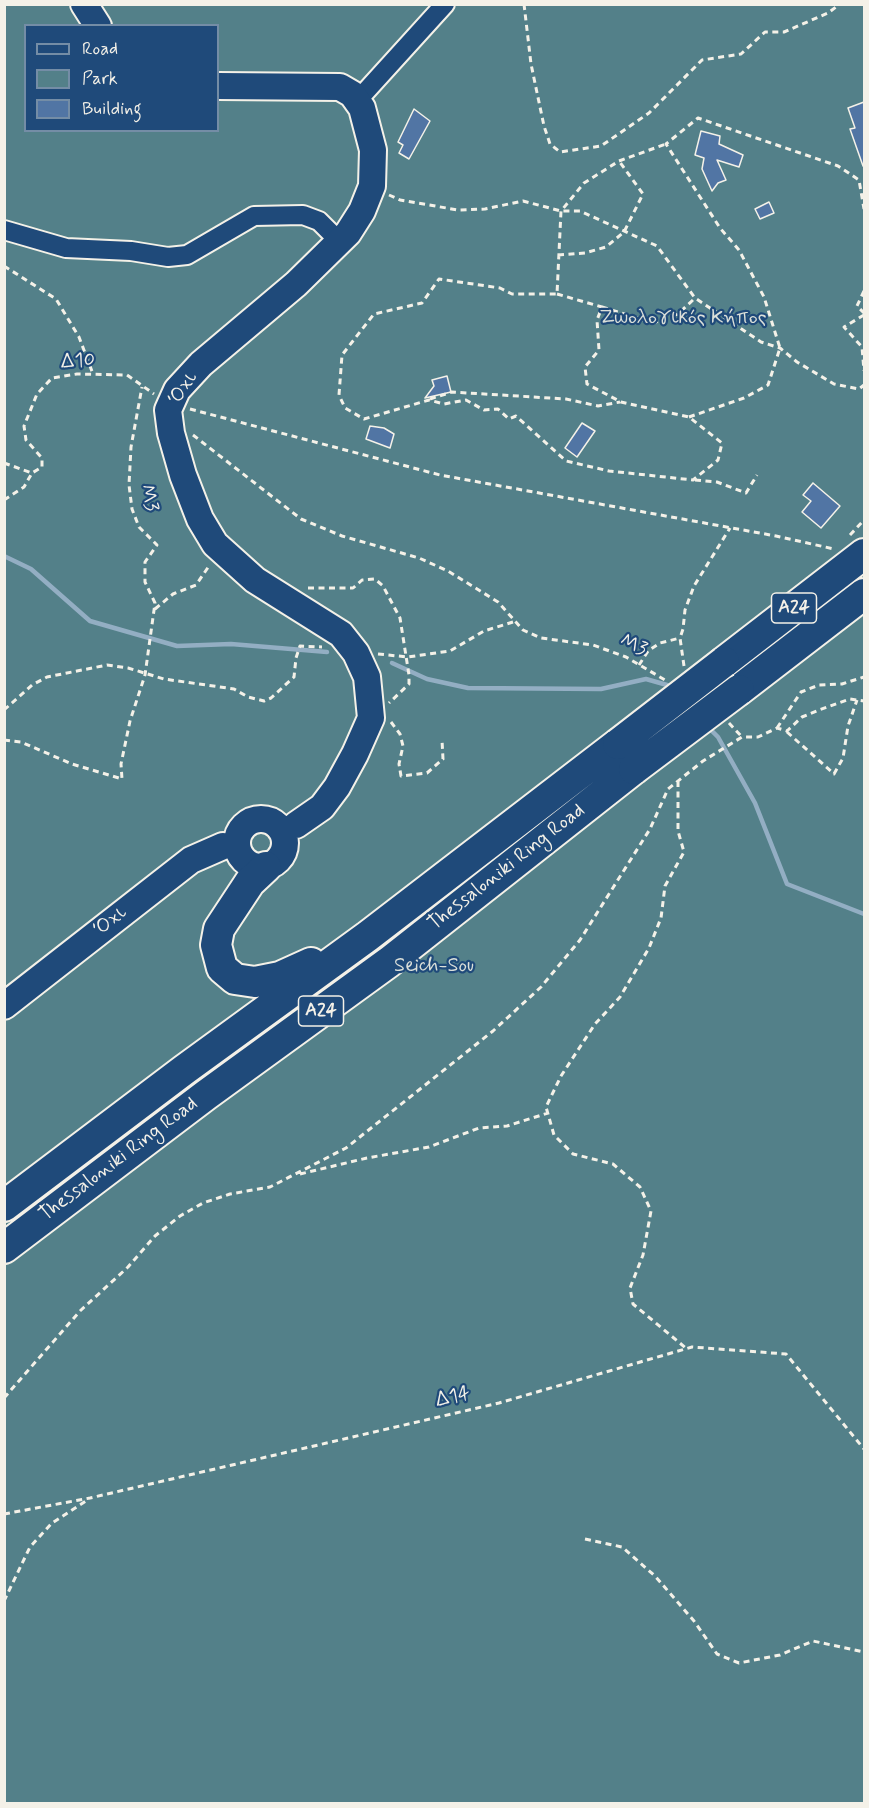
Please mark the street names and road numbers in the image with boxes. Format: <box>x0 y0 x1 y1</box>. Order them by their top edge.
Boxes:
street label: Δ10 <box>60 349 96 375</box>
street label: Όχι <box>164 368 204 410</box>
street label: Μ3 <box>134 482 162 514</box>
road number: Α24 <box>772 593 816 623</box>
street label: Μ3 <box>615 629 651 663</box>
street label: Thessaloniki Ring Road <box>424 799 590 937</box>
street label: Όχι <box>90 902 132 942</box>
road number: Α24 <box>298 996 344 1026</box>
street label: Thessaloniki Ring Road <box>35 1093 203 1227</box>
street label: Δ14 <box>433 1382 473 1414</box>

